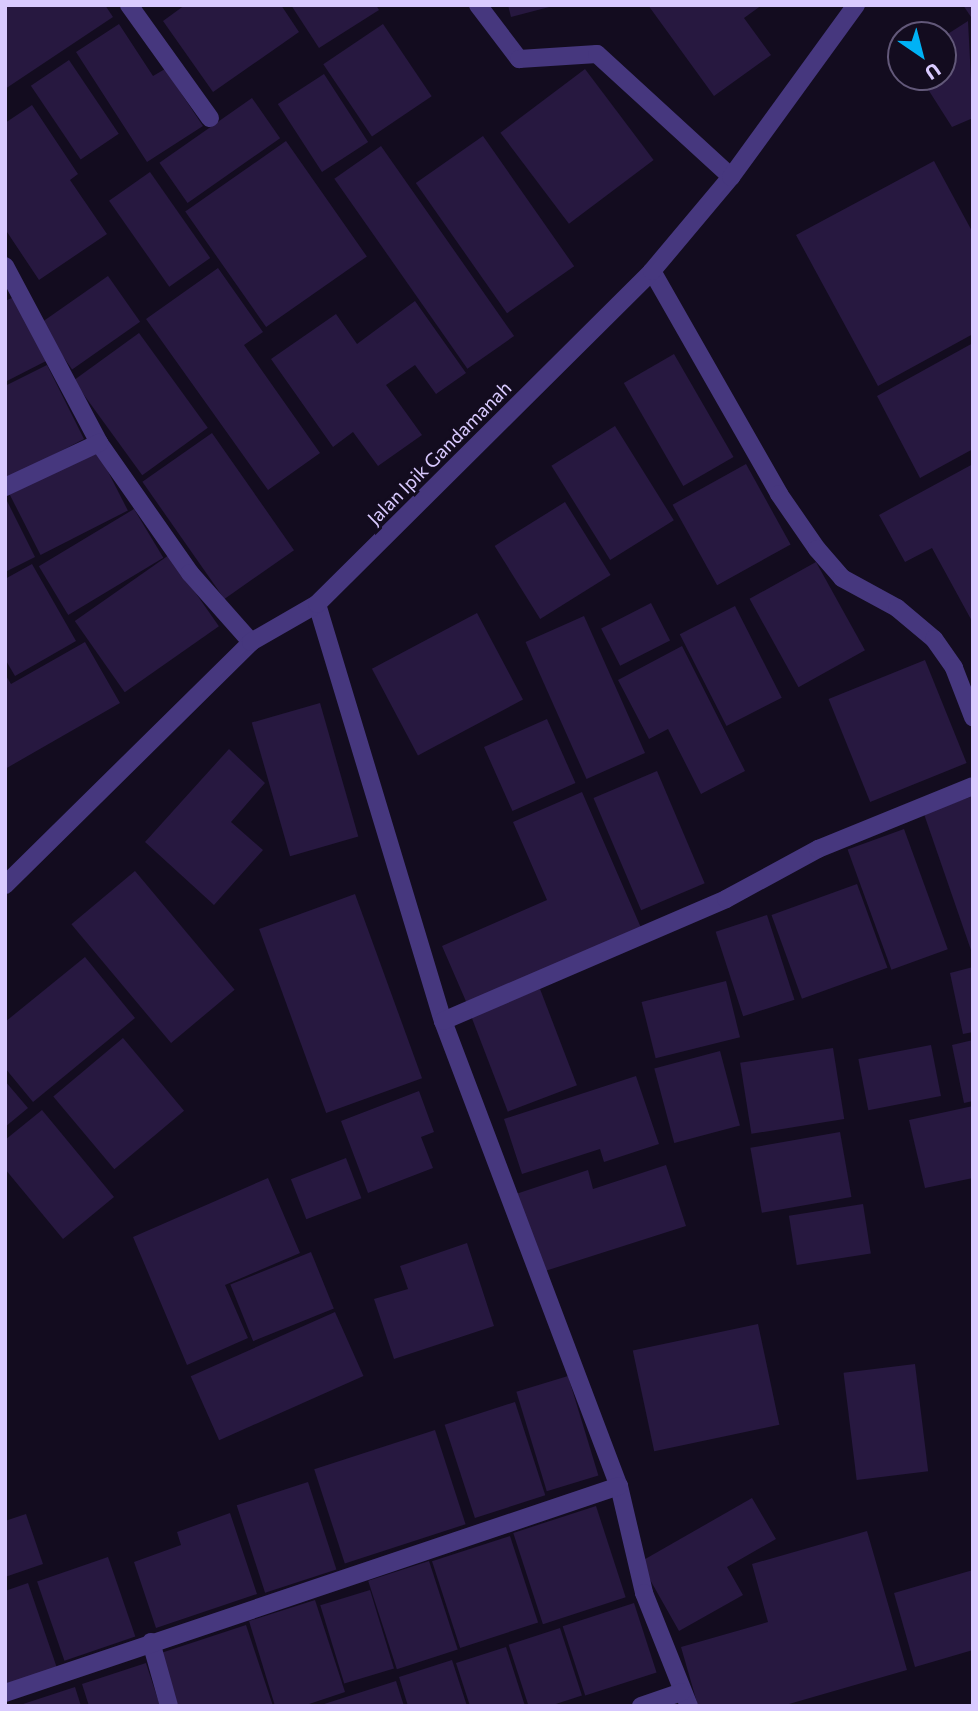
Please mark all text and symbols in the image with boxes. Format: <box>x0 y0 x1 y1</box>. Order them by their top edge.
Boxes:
north arrow <box>887 21 957 91</box>
text: U <box>921 59 945 85</box>
street label: Jalan Ipik Gandamanah <box>362 376 516 530</box>

